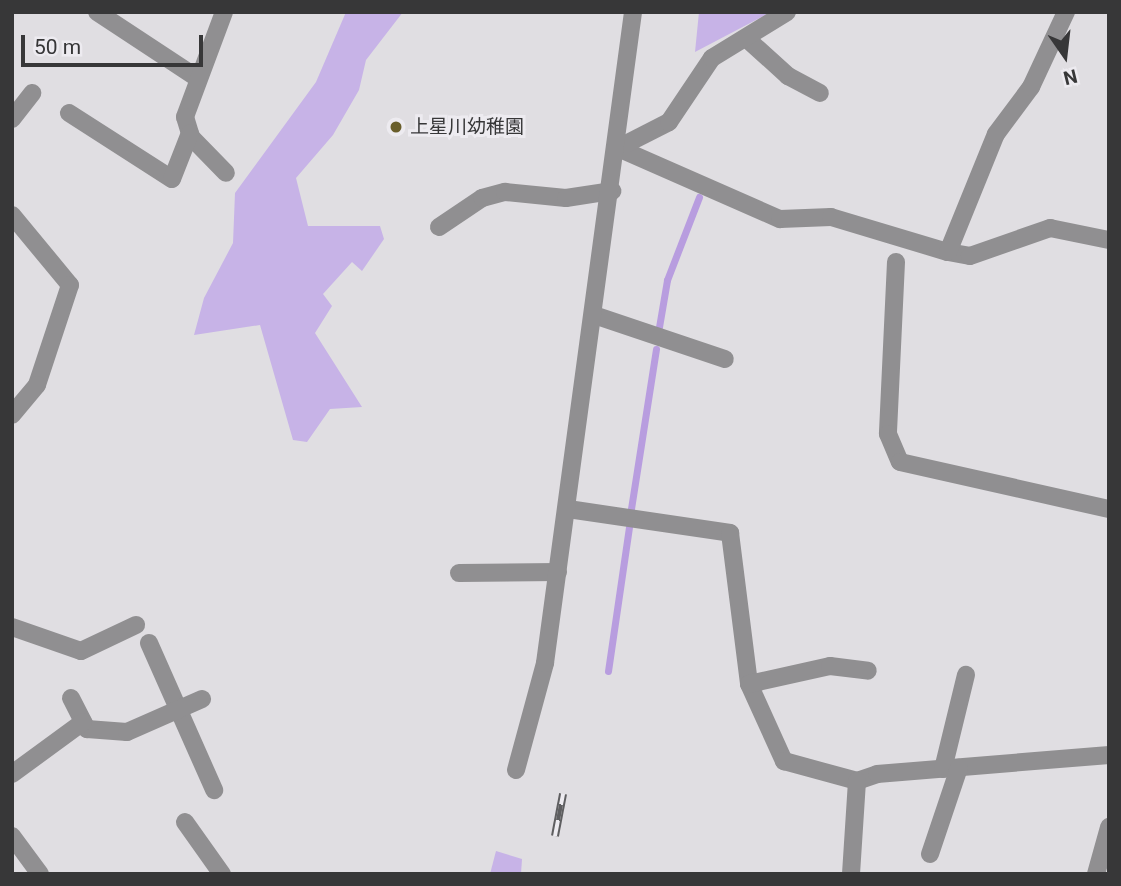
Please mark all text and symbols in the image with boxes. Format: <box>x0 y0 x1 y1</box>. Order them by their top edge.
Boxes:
scale bar <box>24 21 206 65</box>
north arrow <box>1030 21 1100 91</box>
text: 50 m <box>34 35 81 59</box>
text: N <box>1061 64 1079 90</box>
place label: 上星川幼稚園 <box>410 116 524 138</box>
marker: 上星川幼稚園 <box>388 119 404 135</box>

